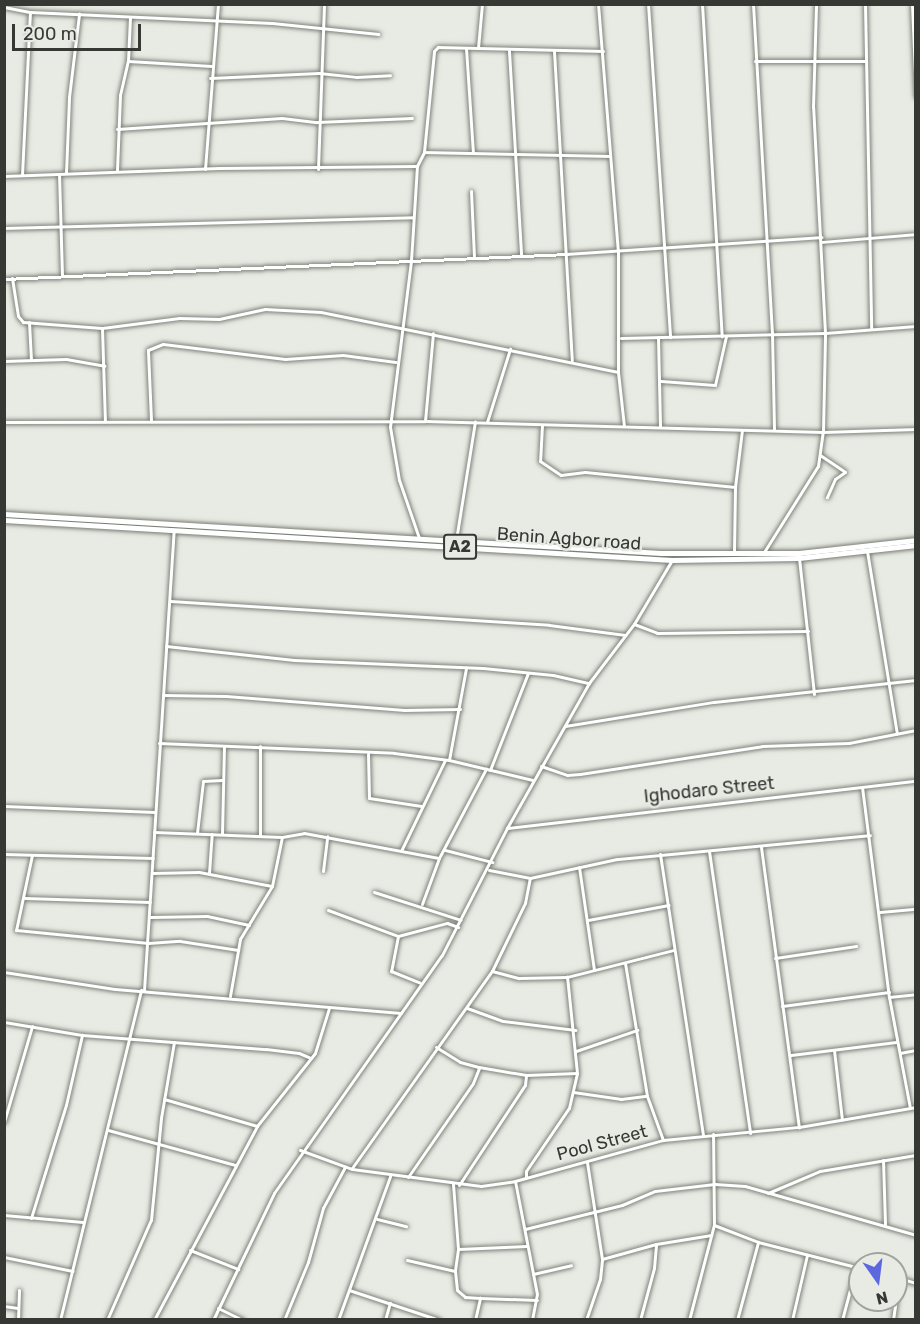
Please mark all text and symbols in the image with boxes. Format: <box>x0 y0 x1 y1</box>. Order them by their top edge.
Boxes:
scale bar <box>15 12 144 50</box>
text: 200 m <box>23 23 77 45</box>
street label: Benin Agbor road <box>496 523 642 555</box>
road number: A2 <box>442 534 478 560</box>
street label: Ighodaro Street <box>643 772 775 808</box>
street label: Pool Street <box>554 1121 650 1165</box>
north arrow <box>848 1252 908 1312</box>
text: N <box>874 1287 890 1309</box>

